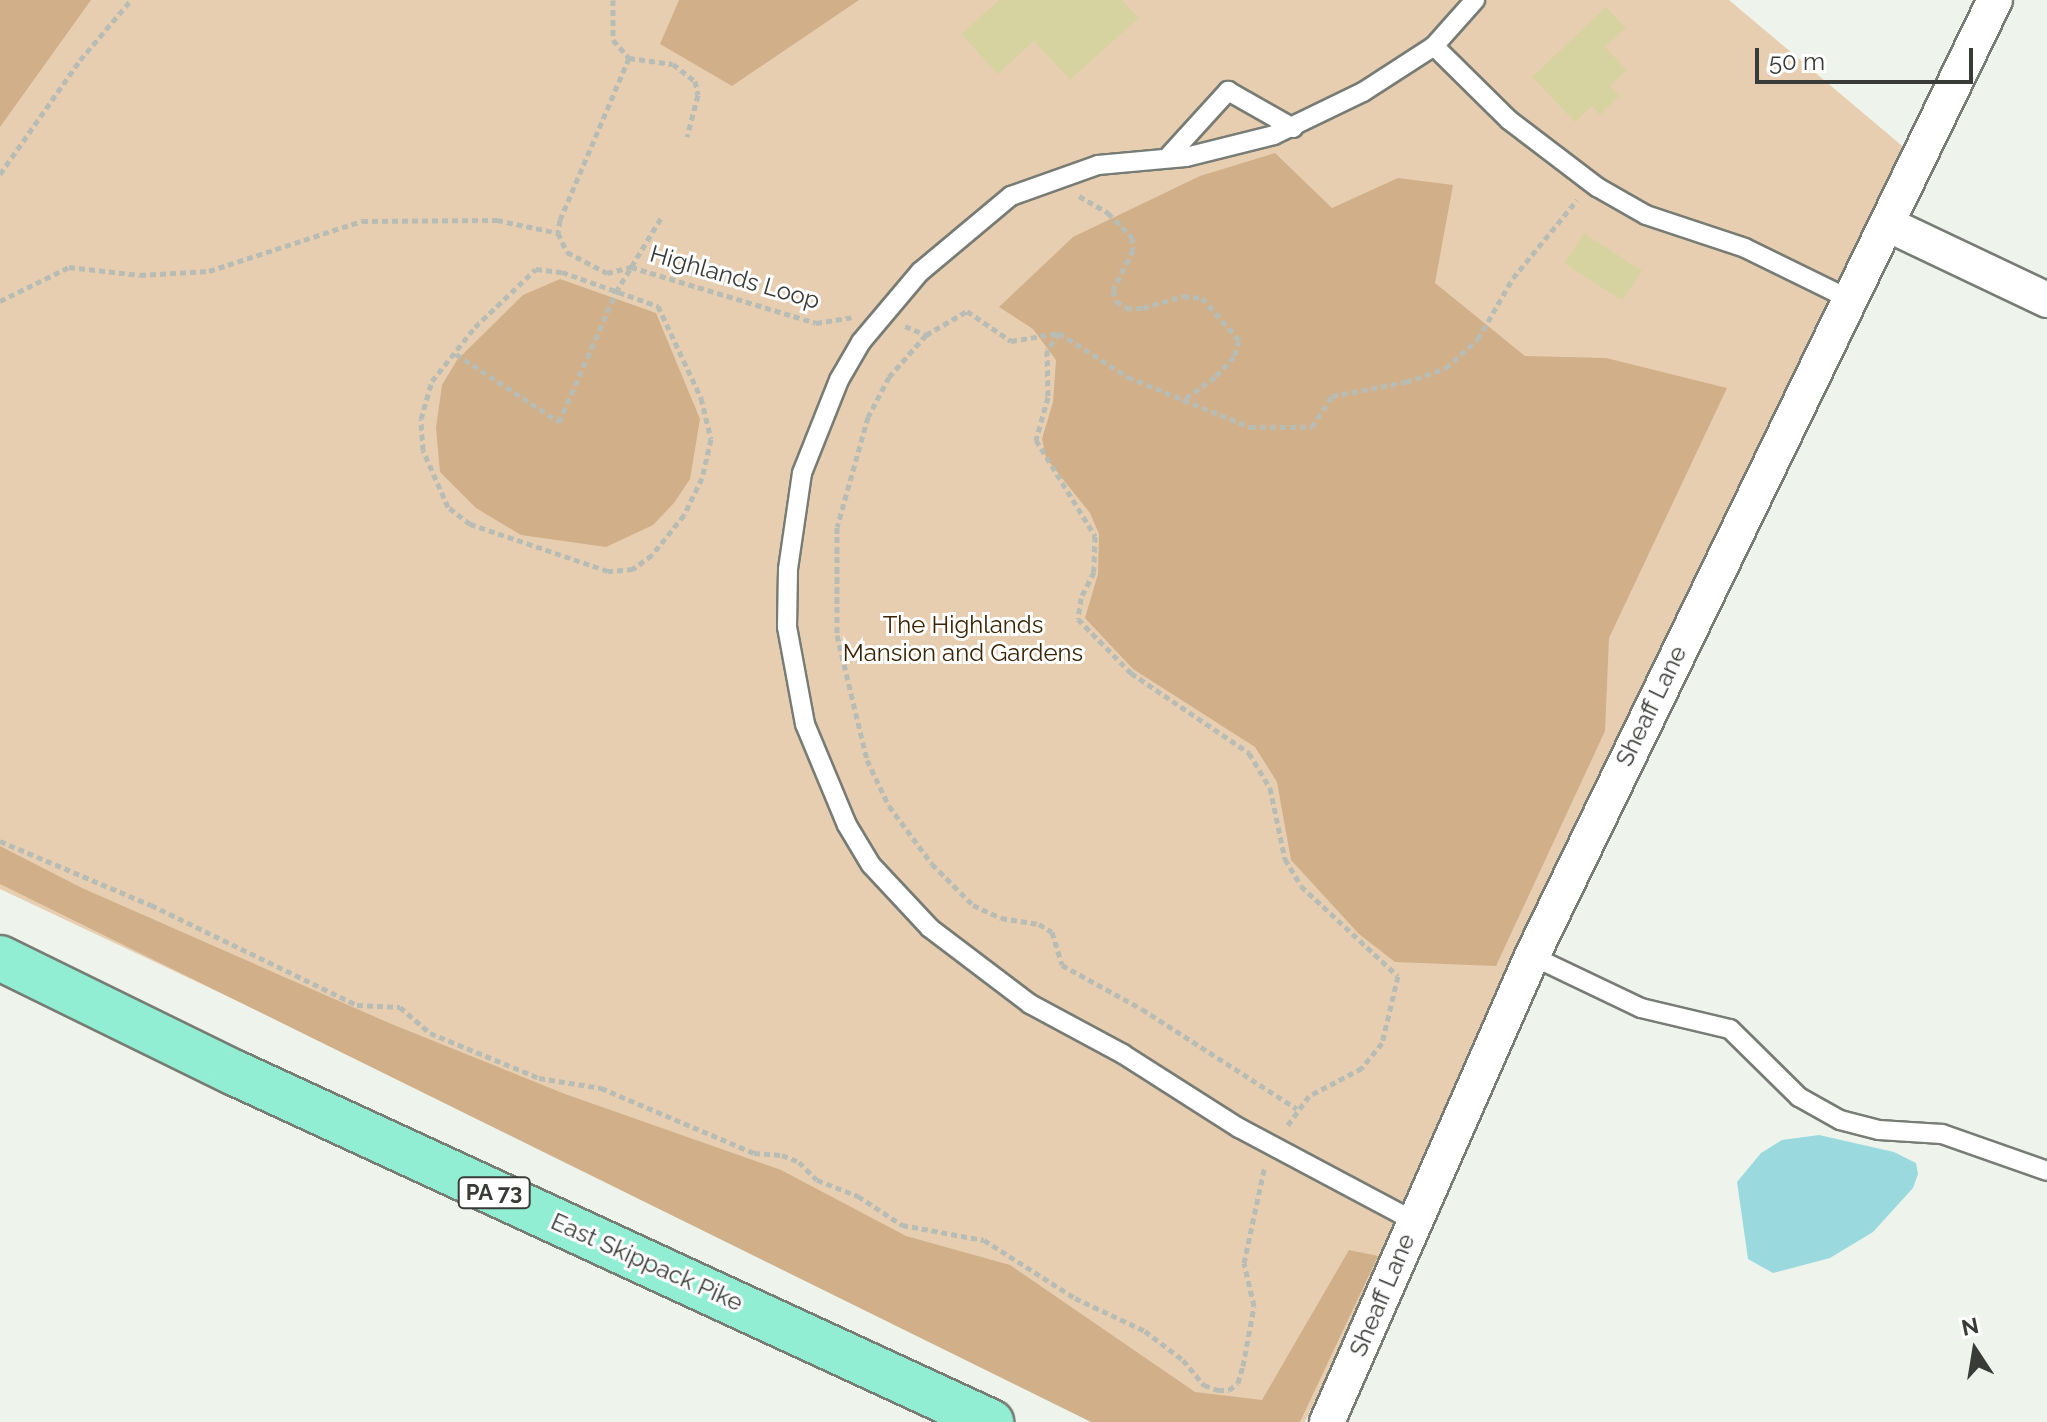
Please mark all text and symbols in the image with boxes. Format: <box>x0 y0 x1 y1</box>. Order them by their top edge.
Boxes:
scale bar <box>1759 32 1977 82</box>
text: 50 m <box>1769 47 1825 76</box>
street label: Highlands Loop <box>647 239 823 315</box>
park label: The Highlands Mansion and Gardens <box>843 611 1083 667</box>
street label: Sheaff Lane <box>1609 641 1693 771</box>
road number: PA 73 <box>456 1175 532 1211</box>
street label: East Skippack Pike <box>547 1207 747 1317</box>
street label: Sheaff Lane <box>1343 1229 1421 1361</box>
north arrow <box>1935 1310 2015 1390</box>
text: N <box>1959 1312 1981 1341</box>

